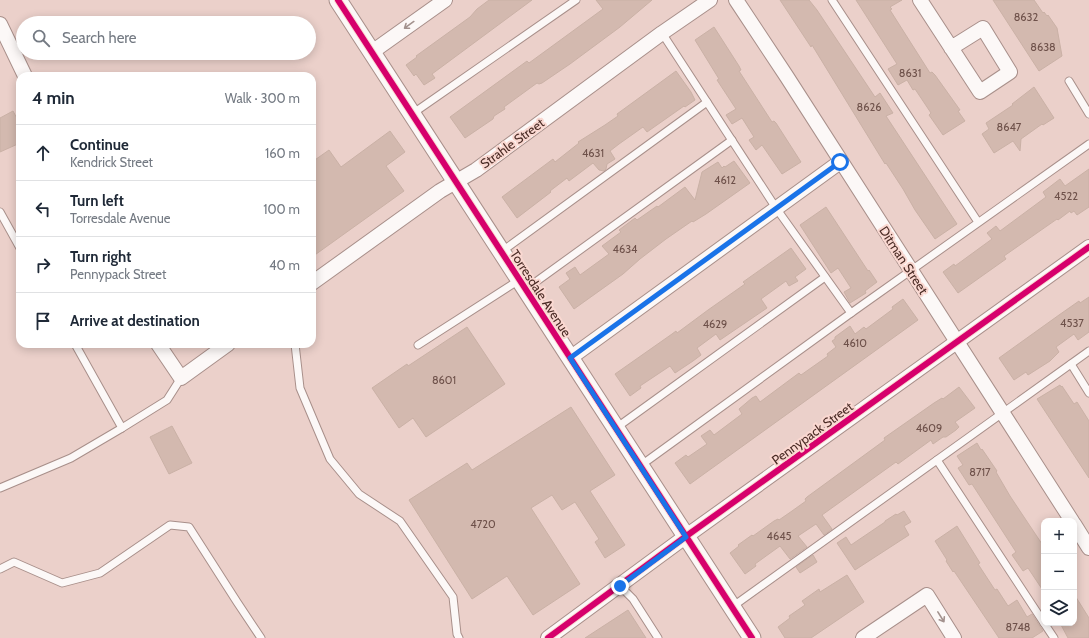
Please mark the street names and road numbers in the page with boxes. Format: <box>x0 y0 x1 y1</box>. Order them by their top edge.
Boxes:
street label: Strahle Street <box>477 114 548 172</box>
street label: Ditman Street <box>876 223 932 297</box>
street label: Torresdale Avenue <box>507 247 575 340</box>
street label: Pennypack Street <box>768 398 856 468</box>

